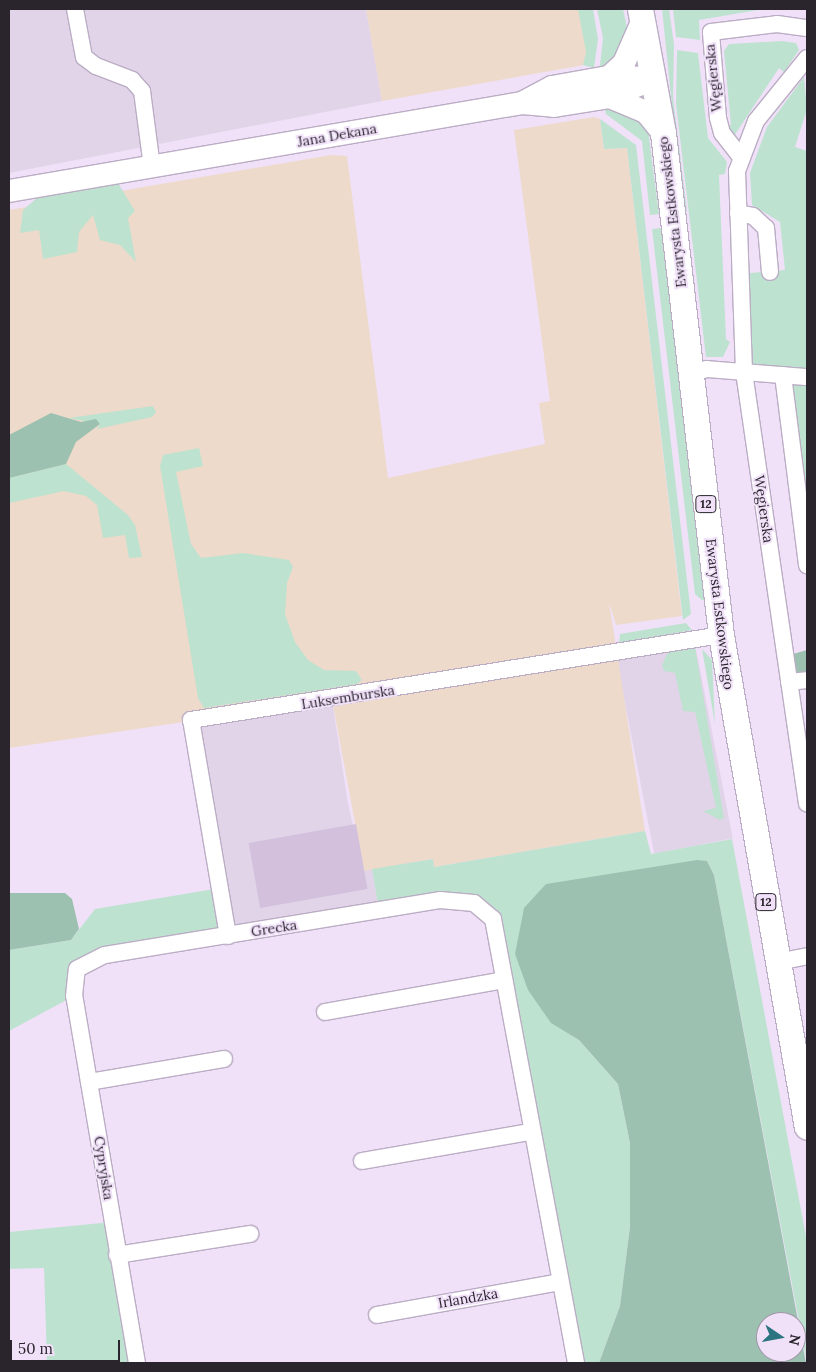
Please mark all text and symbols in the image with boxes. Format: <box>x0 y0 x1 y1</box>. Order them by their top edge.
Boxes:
street label: Węgierska <box>701 43 725 113</box>
street label: Jana Dekana <box>296 120 378 150</box>
street label: Ewarysta Estkowskiego <box>654 136 690 288</box>
street label: Węgierska <box>751 474 777 544</box>
road number: 12 <box>695 494 717 514</box>
street label: Ewarysta Estkowskiego <box>702 538 738 690</box>
street label: Luksemburska <box>300 681 396 713</box>
road number: 12 <box>755 892 777 912</box>
street label: Grecka <box>250 916 298 940</box>
street label: Cypryjska <box>91 1135 117 1201</box>
street label: Irlandzka <box>437 1284 499 1312</box>
north arrow <box>756 1312 806 1362</box>
scale bar <box>12 1330 122 1362</box>
text: N <box>785 1333 805 1347</box>
text: 50 m <box>18 1339 53 1358</box>

